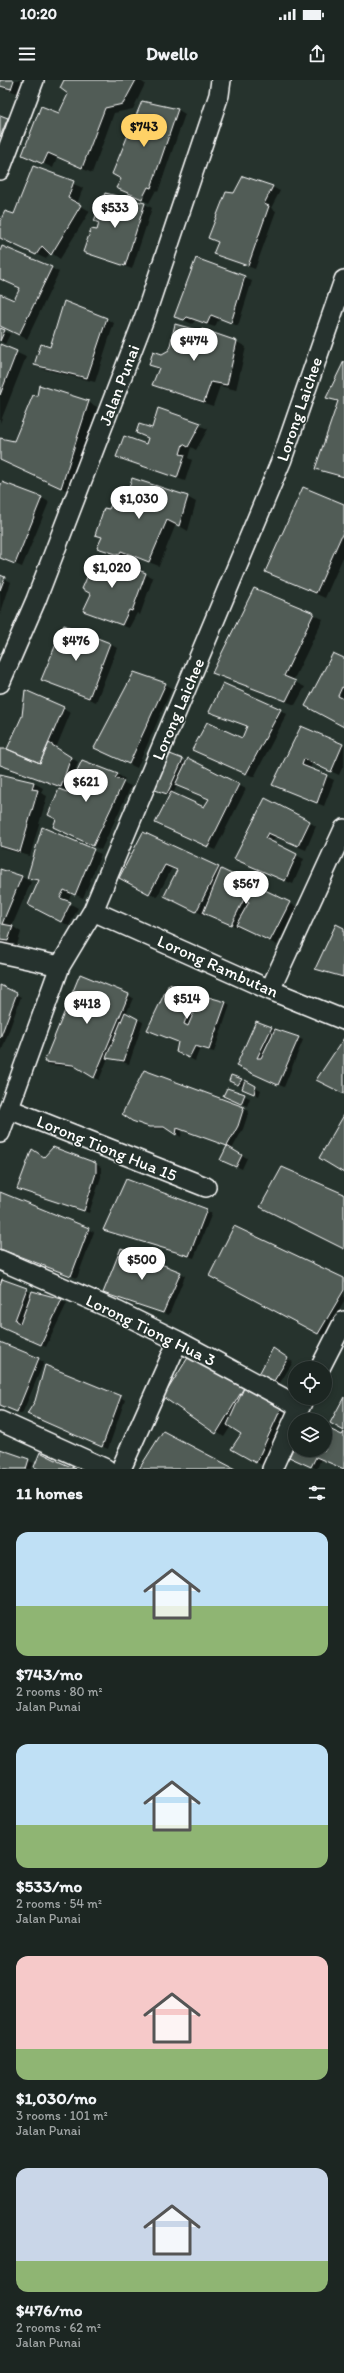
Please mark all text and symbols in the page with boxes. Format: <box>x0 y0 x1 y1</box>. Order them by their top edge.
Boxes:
text: 10:20 <box>20 5 57 23</box>
icon: menu <box>16 43 38 65</box>
text: Dwello <box>146 43 198 65</box>
icon: share <box>306 43 328 65</box>
pin: $743 <box>120 114 168 148</box>
text: $743 <box>130 119 158 134</box>
pin: $533 <box>91 195 139 229</box>
text: $533 <box>101 200 129 215</box>
pin: $474 <box>170 328 218 362</box>
text: $474 <box>180 333 208 348</box>
street label: Jalan Punai <box>94 342 144 428</box>
street label: Lorong Laichee <box>272 354 326 464</box>
pin: $1,030 <box>106 486 172 520</box>
text: $1,030 <box>120 491 158 506</box>
pin: $1,020 <box>79 555 145 589</box>
text: $1,020 <box>93 560 131 575</box>
pin: $476 <box>52 628 100 662</box>
text: $476 <box>62 633 90 648</box>
street label: Lorong Laichee <box>148 655 208 763</box>
pin: $621 <box>62 769 110 803</box>
text: $621 <box>73 774 99 789</box>
pin: $567 <box>222 871 270 905</box>
text: $567 <box>233 876 259 891</box>
street label: Lorong Rambutan <box>154 930 282 1002</box>
pin: $514 <box>163 986 211 1020</box>
pin: $418 <box>63 991 111 1025</box>
text: $514 <box>173 991 201 1006</box>
text: $418 <box>73 996 101 1011</box>
street label: Lorong Tiong Hua 15 <box>34 1111 180 1185</box>
pin: $500 <box>118 1247 166 1281</box>
text: $500 <box>127 1252 157 1267</box>
street label: Lorong Tiong Hua 3 <box>83 1290 219 1370</box>
map controls <box>288 1361 332 1457</box>
button: locate <box>288 1361 332 1405</box>
button: layers <box>288 1413 332 1457</box>
icon: filters <box>306 1482 328 1504</box>
text: 11 homes <box>16 1483 83 1503</box>
icon: home <box>136 1558 208 1630</box>
text: $743/mo <box>16 1664 83 1684</box>
text: 2 rooms · 80 m² <box>16 1684 103 1699</box>
text: Jalan Punai <box>16 1699 81 1714</box>
icon: home <box>136 1770 208 1842</box>
text: $533/mo <box>16 1876 82 1896</box>
text: 2 rooms · 54 m² <box>16 1896 102 1911</box>
text: Jalan Punai <box>16 1911 81 1926</box>
icon: home <box>136 1982 208 2054</box>
text: $1,030/mo <box>16 2088 97 2108</box>
text: 3 rooms · 101 m² <box>16 2108 108 2123</box>
text: Jalan Punai <box>16 2123 81 2138</box>
icon: home <box>136 2194 208 2266</box>
text: $476/mo <box>16 2300 82 2320</box>
text: 2 rooms · 62 m² <box>16 2320 101 2335</box>
text: Jalan Punai <box>16 2335 81 2350</box>

